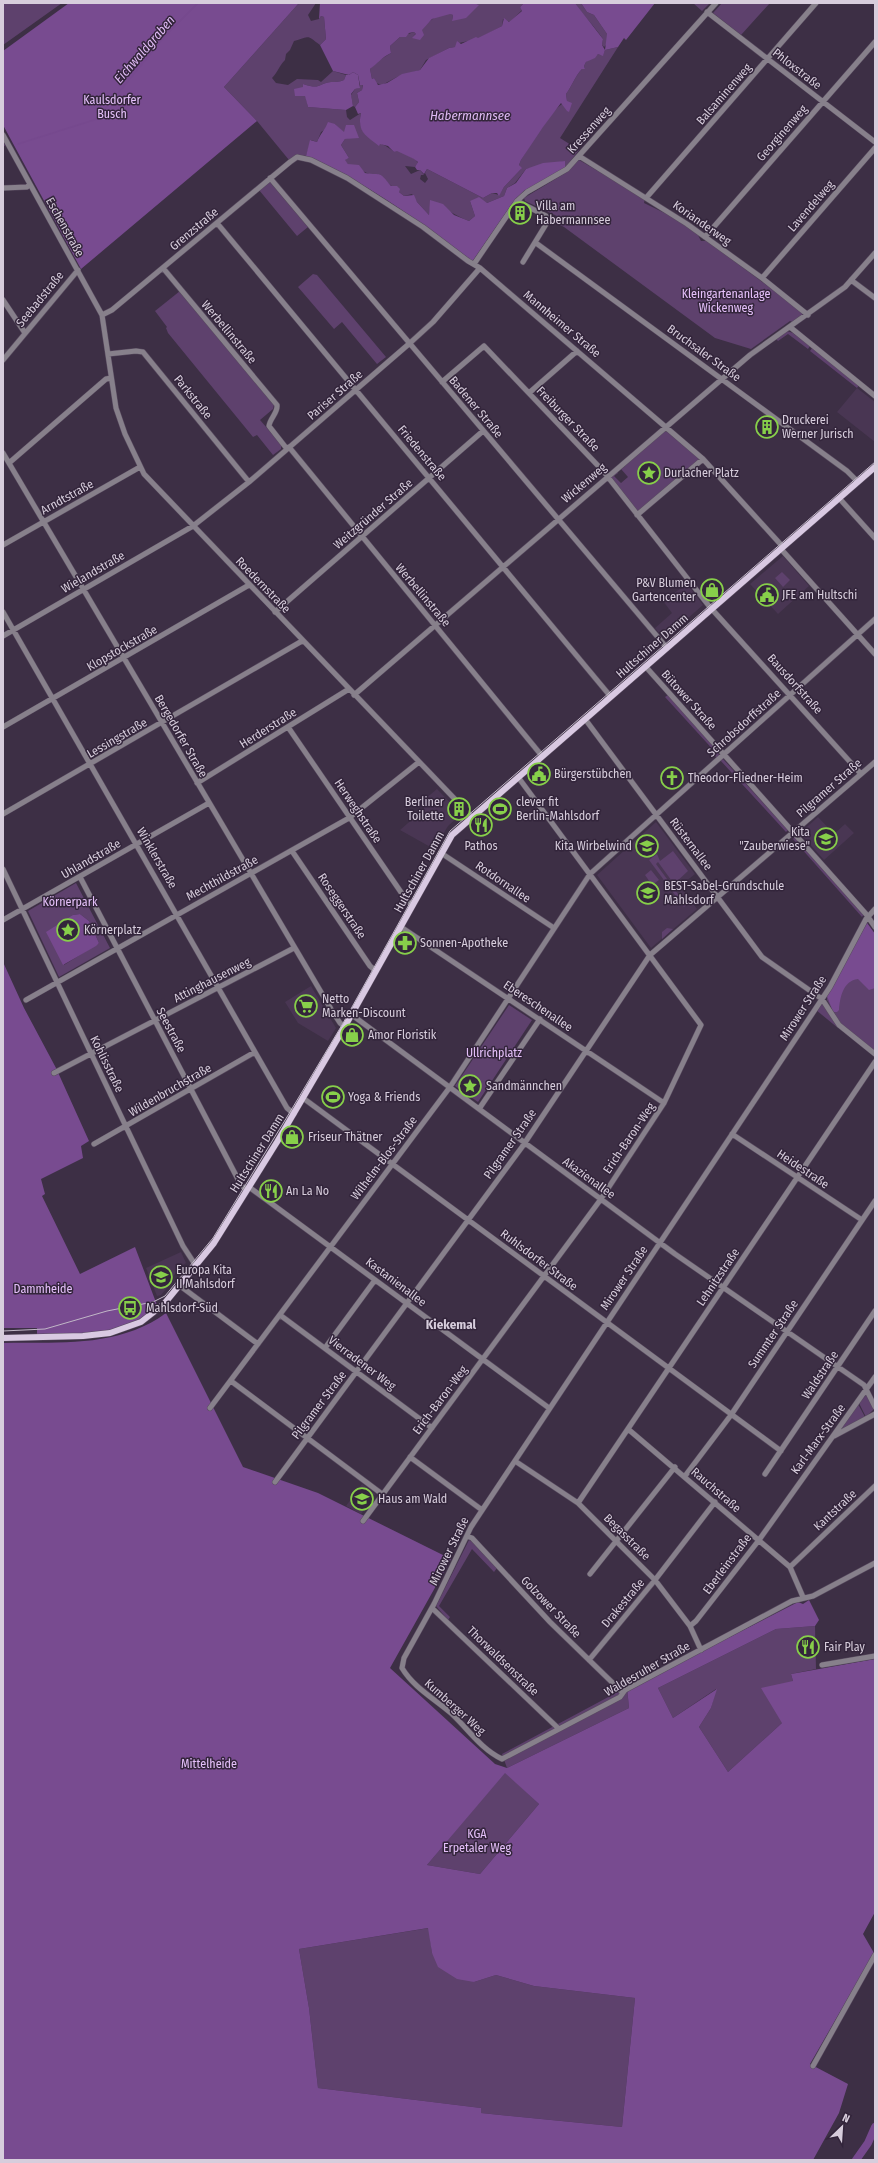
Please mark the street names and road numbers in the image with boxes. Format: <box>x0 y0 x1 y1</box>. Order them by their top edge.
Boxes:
street label: Phloxstraße <box>770 46 824 92</box>
street label: Balsaminenweg <box>694 60 755 128</box>
street label: Georginenweg <box>754 102 810 164</box>
street label: Kressenweg <box>564 104 614 156</box>
street label: Lavendelweg <box>785 177 837 235</box>
street label: Eschenstraße <box>43 195 87 259</box>
street label: Korianderweg <box>670 198 734 248</box>
street label: Grenzstraße <box>167 205 221 253</box>
street label: Seebadstraße <box>13 268 67 330</box>
street label: Mannheimer Straße <box>521 288 603 360</box>
street label: Werbellinstraße <box>199 298 259 366</box>
street label: Bruchsaler Straße <box>665 322 743 384</box>
street label: Pariser Straße <box>304 367 366 423</box>
street label: Parkstraße <box>171 372 215 422</box>
street label: Badener Straße <box>446 373 506 441</box>
street label: Freiburger Straße <box>534 384 602 454</box>
street label: Friedenstraße <box>395 423 449 484</box>
street label: Wickenweg <box>559 460 610 506</box>
street label: Weitzgründer Straße <box>331 476 415 552</box>
street label: Arndtstraße <box>38 477 96 517</box>
street label: Wielandstraße <box>59 548 127 596</box>
street label: Roedernstraße <box>233 554 293 616</box>
street label: Werbellinstraße <box>393 561 453 629</box>
street label: Hultschiner Damm <box>613 611 691 681</box>
street label: Klopstockstraße <box>84 622 160 674</box>
street label: Bausdorfstraße <box>765 651 826 717</box>
street label: Bütower Straße <box>658 667 720 733</box>
street label: Schrobsdorffstraße <box>704 686 784 760</box>
street label: Bergedorfer Straße <box>152 692 210 780</box>
street label: Herderstraße <box>237 705 299 751</box>
street label: Lessingstraße <box>84 715 150 761</box>
street label: Pilgramer Straße <box>794 756 865 820</box>
street label: Herweghstraße <box>331 776 385 846</box>
street label: Rüsternallee <box>667 815 715 873</box>
street label: Winklerstraße <box>134 825 180 891</box>
street label: Hultschiner Damm <box>391 829 447 915</box>
street label: Uhlandstraße <box>59 836 123 882</box>
street label: Mechthildstraße <box>184 852 260 903</box>
street label: Rotdornallee <box>473 858 533 906</box>
street label: Roseggerstraße <box>315 871 369 941</box>
street label: Attinghausenweg <box>171 954 253 1005</box>
street label: Mirower Straße <box>777 973 829 1043</box>
street label: Ebereschenallee <box>501 978 575 1034</box>
street label: Seestraße <box>153 1005 189 1055</box>
street label: Kohlisstraße <box>87 1033 127 1095</box>
street label: Wildenbruchstraße <box>126 1061 214 1119</box>
street label: Erich-Baron-Weg <box>600 1100 658 1176</box>
street label: Pilgramer Straße <box>481 1106 539 1182</box>
street label: Hultschiner Damm <box>227 1111 287 1195</box>
street label: Wilhelm-Blos-Straße <box>348 1113 420 1203</box>
street label: Heidestraße <box>774 1147 832 1192</box>
street label: Akazienallee <box>560 1154 618 1202</box>
street label: Ruhlsdorfer Straße <box>498 1226 580 1294</box>
street label: Mirower Straße <box>597 1243 651 1313</box>
street label: Lehnitzstraße <box>694 1246 742 1308</box>
street label: Kastanienallee <box>363 1255 429 1309</box>
street label: Summter Straße <box>745 1297 801 1371</box>
street label: Vierradener Weg <box>325 1333 399 1393</box>
street label: Waldstraße <box>799 1348 841 1402</box>
street label: Erich-Baron-Weg <box>410 1363 471 1437</box>
street label: Pilgramer Straße <box>289 1368 349 1442</box>
street label: Karl-Marx-Straße <box>788 1401 848 1477</box>
street label: Rauchstraße <box>688 1465 744 1515</box>
street label: Kantstraße <box>811 1487 859 1533</box>
street label: Begasstraße <box>601 1511 653 1563</box>
street label: Mirower Straße <box>426 1514 472 1588</box>
street label: Eberleinstraße <box>700 1531 754 1597</box>
street label: Golzower Straße <box>518 1573 584 1641</box>
street label: Drakestraße <box>599 1576 647 1630</box>
street label: Thorwaldsenstraße <box>464 1623 542 1699</box>
street label: Waldesruher Straße <box>602 1639 692 1699</box>
street label: Kumberger Weg <box>422 1676 489 1738</box>

